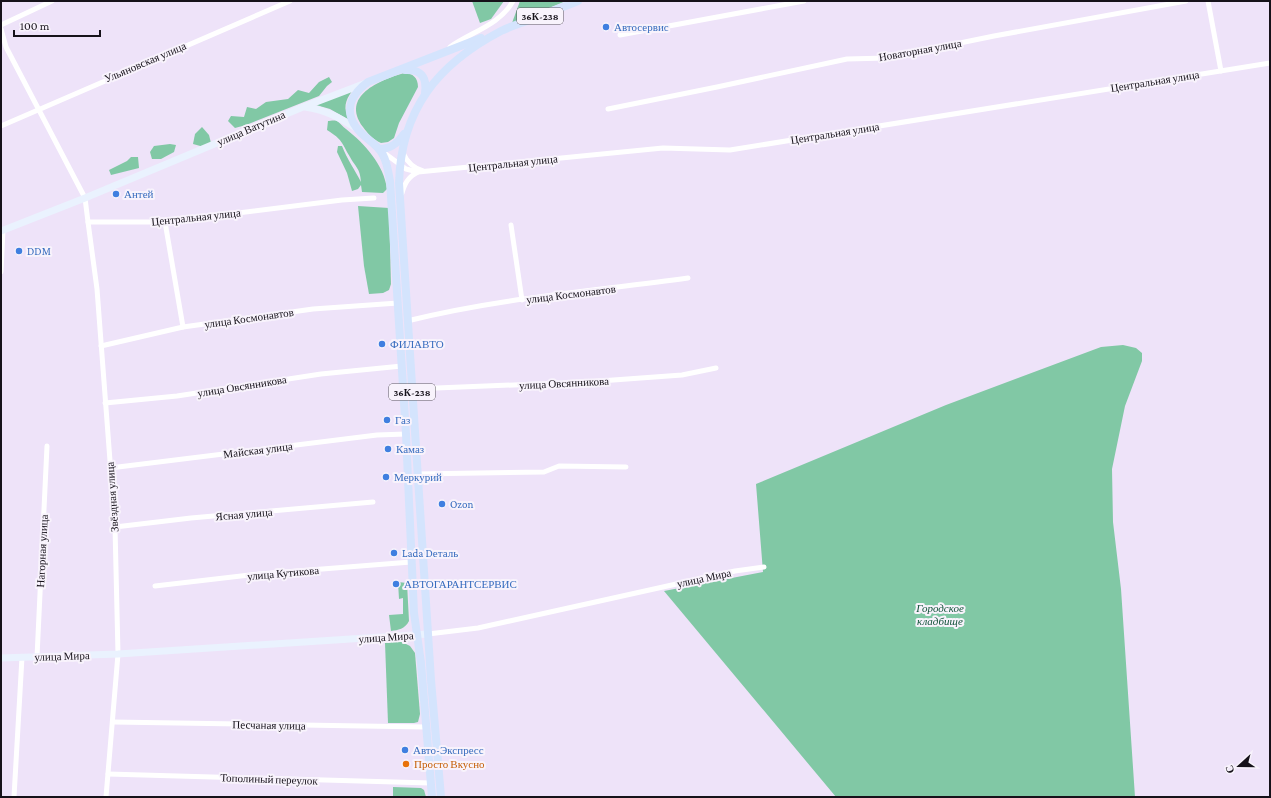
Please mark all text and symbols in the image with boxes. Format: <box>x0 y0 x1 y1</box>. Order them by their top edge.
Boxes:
road number: 36К-238 <box>517 8 563 24</box>
scale bar <box>14 12 100 38</box>
text: 100 m <box>20 19 50 33</box>
place label: Автосервис <box>614 21 669 33</box>
marker: Автосервис <box>601 22 611 32</box>
street label: Новаторная улица <box>878 37 962 63</box>
street label: Ульяновская улица <box>102 39 188 85</box>
street label: Центральная улица <box>1110 68 1200 94</box>
street label: улица Ватутина <box>215 108 287 148</box>
street label: Центральная улица <box>790 120 880 146</box>
street label: Центральная улица <box>468 152 558 174</box>
place label: Антей <box>124 188 154 200</box>
marker: Антей <box>111 189 121 199</box>
street label: Центральная улица <box>151 206 241 228</box>
place label: DDM <box>27 245 51 257</box>
marker: DDM <box>14 246 24 256</box>
street label: улица Космонавтов <box>526 283 616 305</box>
street label: улица Космонавтов <box>204 306 294 330</box>
place label: ФИЛАВТО <box>390 338 444 350</box>
marker: ФИЛАВТО <box>377 339 387 349</box>
street label: улица Овсянникова <box>197 373 288 399</box>
street label: улица Овсянникова <box>519 375 609 391</box>
road number: 36К-238 <box>389 384 435 400</box>
place label: Газ <box>395 414 410 426</box>
marker: Газ <box>382 415 392 425</box>
street label: Майская улица <box>223 440 293 460</box>
place label: Камаз <box>396 443 424 455</box>
marker: Камаз <box>383 444 393 454</box>
street label: Звёздная улица <box>104 461 120 533</box>
place label: Меркурий <box>394 471 442 483</box>
marker: Меркурий <box>381 472 391 482</box>
place label: Ozon <box>450 498 473 510</box>
marker: Ozon <box>437 499 447 509</box>
street label: Ясная улица <box>215 506 273 522</box>
street label: Нагорная улица <box>34 514 50 588</box>
place label: Lada Dеталь <box>402 547 458 559</box>
marker: Lada Dеталь <box>389 548 399 558</box>
street label: улица Кутикова <box>247 564 320 582</box>
street label: улица Мира <box>676 566 732 590</box>
place label: АВТОГАРАНТСЕРВИС <box>404 578 517 590</box>
marker: АВТОГАРАНТСЕРВИС <box>391 579 401 589</box>
park label: Городское кладбище <box>915 602 964 627</box>
street label: улица Мира <box>358 629 414 645</box>
street label: улица Мира <box>34 649 90 663</box>
street label: Песчаная улица <box>232 718 306 732</box>
place label: Авто-Экспресс <box>413 744 484 756</box>
marker: Авто-Экспресс <box>400 745 410 755</box>
north arrow <box>1219 746 1259 786</box>
place label: Просто Вкусно <box>414 758 485 770</box>
marker: Просто Вкусно <box>401 759 411 769</box>
text: С <box>1223 764 1237 775</box>
street label: Тополиный переулок <box>220 771 319 787</box>

